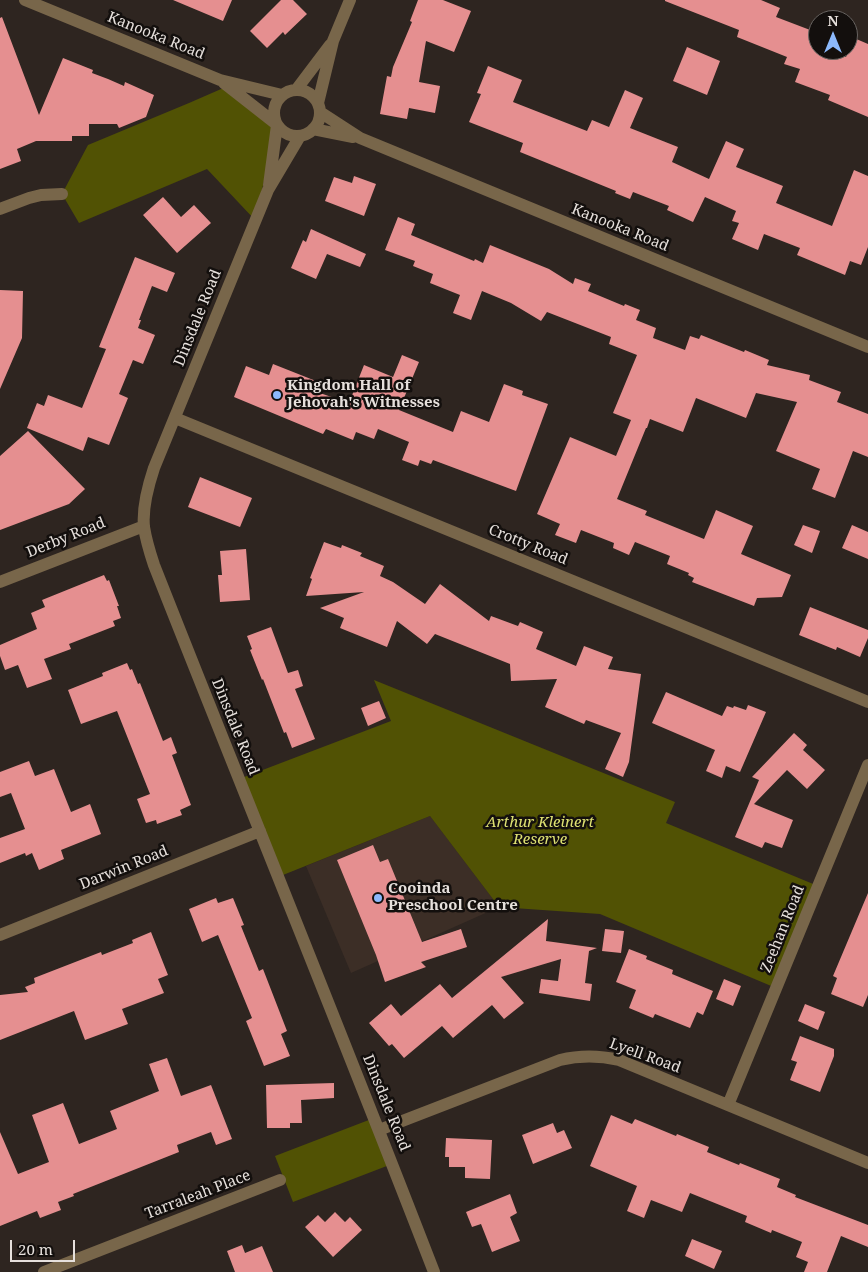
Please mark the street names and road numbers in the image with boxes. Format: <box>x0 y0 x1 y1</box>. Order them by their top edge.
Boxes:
street label: Kanooka Road <box>105 8 207 64</box>
street label: Kanooka Road <box>569 200 671 256</box>
street label: Dinsdale Road <box>170 267 226 369</box>
street label: Derby Road <box>24 514 108 562</box>
street label: Crotty Road <box>486 521 570 569</box>
street label: Dinsdale Road <box>207 676 263 778</box>
street label: Darwin Road <box>77 842 171 894</box>
street label: Zeehan Road <box>757 883 809 975</box>
street label: Lyell Road <box>607 1035 683 1077</box>
street label: Dinsdale Road <box>358 1052 414 1154</box>
street label: Tarraleah Place <box>143 1167 253 1223</box>

